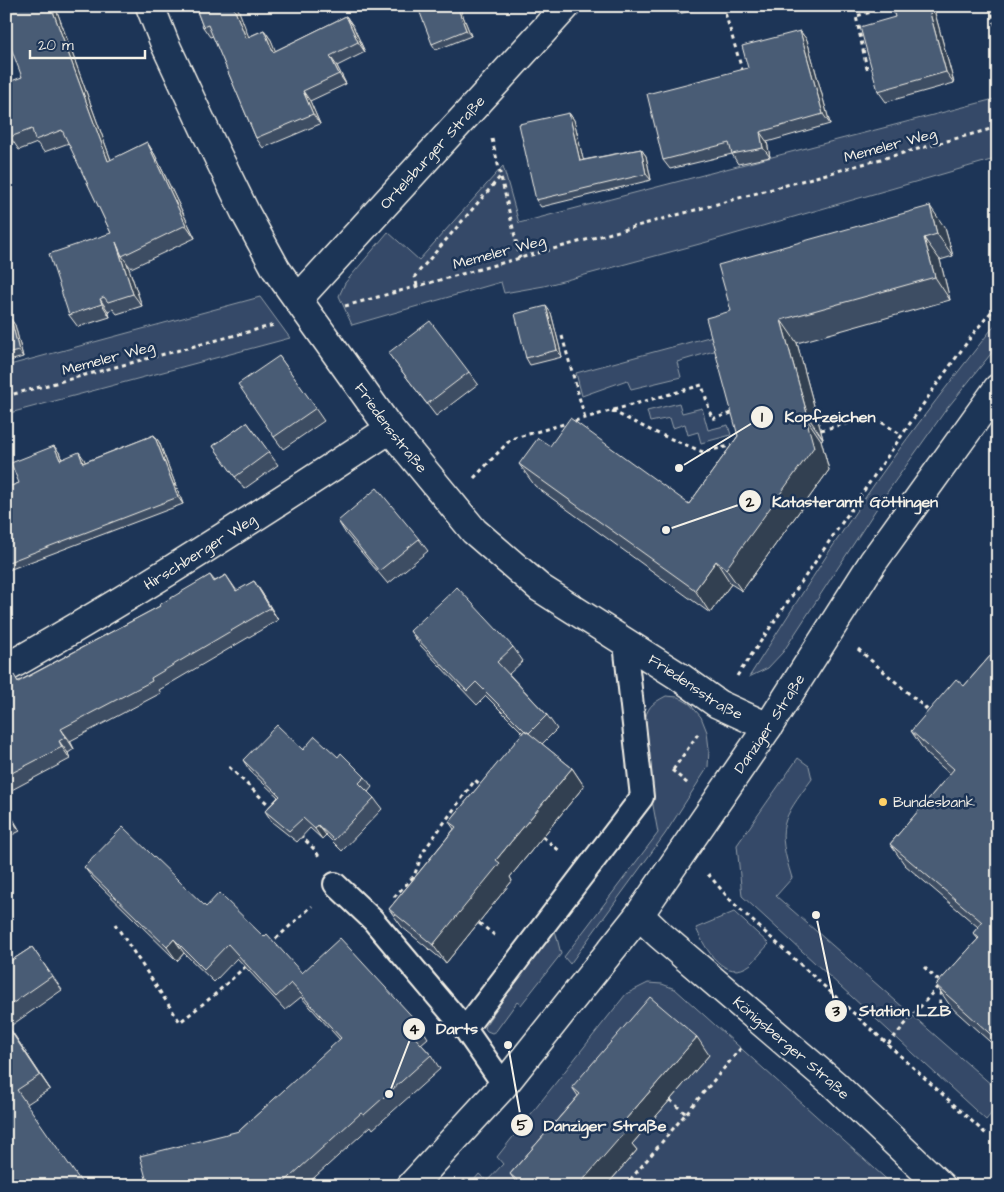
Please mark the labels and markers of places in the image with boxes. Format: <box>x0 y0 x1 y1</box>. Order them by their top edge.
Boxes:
callout: Kopfzeichen <box>750 401 886 432</box>
callout: Katasteramt Göttingen <box>737 486 948 517</box>
place label: Bundesbank <box>893 792 975 813</box>
marker: Bundesbank <box>877 796 889 808</box>
callout: Station LZB <box>823 995 961 1026</box>
callout: Darts <box>401 1013 488 1044</box>
callout: Danziger Straße <box>509 1109 677 1140</box>

